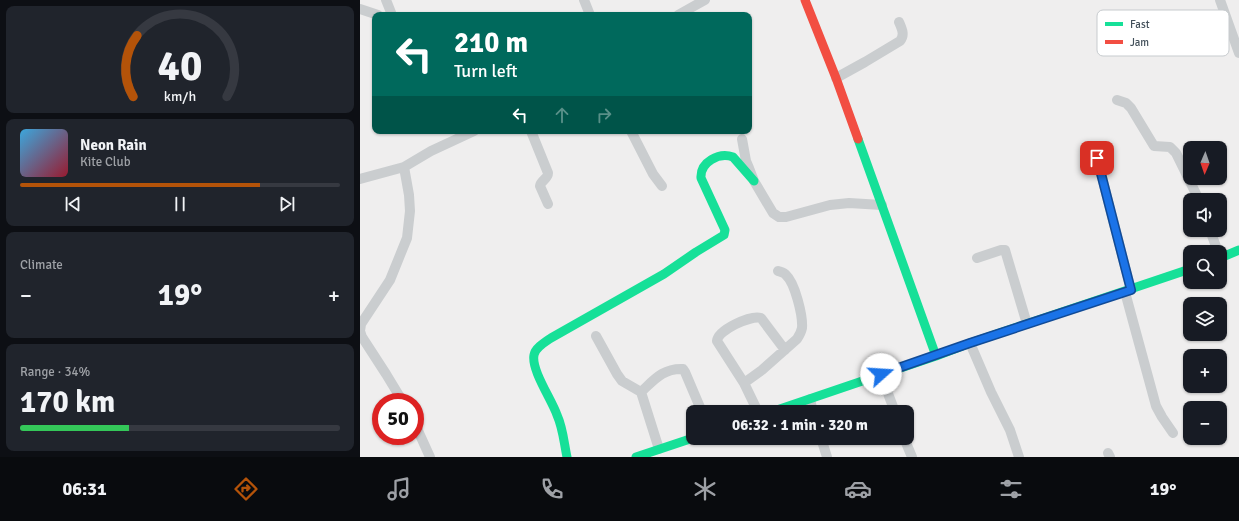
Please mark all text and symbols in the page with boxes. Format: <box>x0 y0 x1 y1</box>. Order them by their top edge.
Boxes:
legend <box>1097 10 1229 56</box>
text: Fast <box>1130 18 1150 31</box>
text: 210 m <box>454 26 528 60</box>
icon: left <box>388 28 440 80</box>
text: Jam <box>1130 36 1149 49</box>
text: 40 <box>158 41 202 92</box>
text: Turn left <box>454 60 517 82</box>
text: km/h <box>164 88 196 105</box>
icon: left <box>509 104 531 126</box>
icon: ahead <box>551 104 573 126</box>
icon: right <box>593 104 615 126</box>
text: Neon Rain <box>80 136 147 154</box>
pin <box>1080 141 1114 175</box>
north arrow <box>1183 141 1227 185</box>
map controls <box>1183 141 1227 445</box>
icon: arrive <box>1086 147 1108 169</box>
text: Kite Club <box>80 154 131 170</box>
icon: previous <box>62 193 84 215</box>
icon: pause <box>169 193 191 215</box>
icon: next <box>276 193 298 215</box>
button: sound <box>1183 193 1227 237</box>
button: search <box>1183 245 1227 289</box>
text: Climate <box>20 257 63 273</box>
text: 19° <box>158 277 202 314</box>
text: − <box>20 282 32 309</box>
text: + <box>328 282 340 309</box>
button: layers <box>1183 297 1227 341</box>
button: + <box>1183 349 1227 393</box>
position arrow <box>860 353 902 395</box>
text: Range · 34% <box>20 364 90 380</box>
text: 170 km <box>20 384 115 421</box>
speed limit sign: 50 <box>372 393 424 445</box>
button: − <box>1183 401 1227 445</box>
text: 06:32 · 1 min · 320 m <box>732 416 868 434</box>
icon: directions <box>232 475 260 503</box>
icon: music <box>385 475 413 503</box>
icon: phone <box>538 475 566 503</box>
icon: climate <box>691 475 719 503</box>
icon: car <box>844 475 872 503</box>
icon: filters <box>997 475 1025 503</box>
text: 06:31 <box>63 478 107 500</box>
text: 19° <box>1150 478 1176 500</box>

